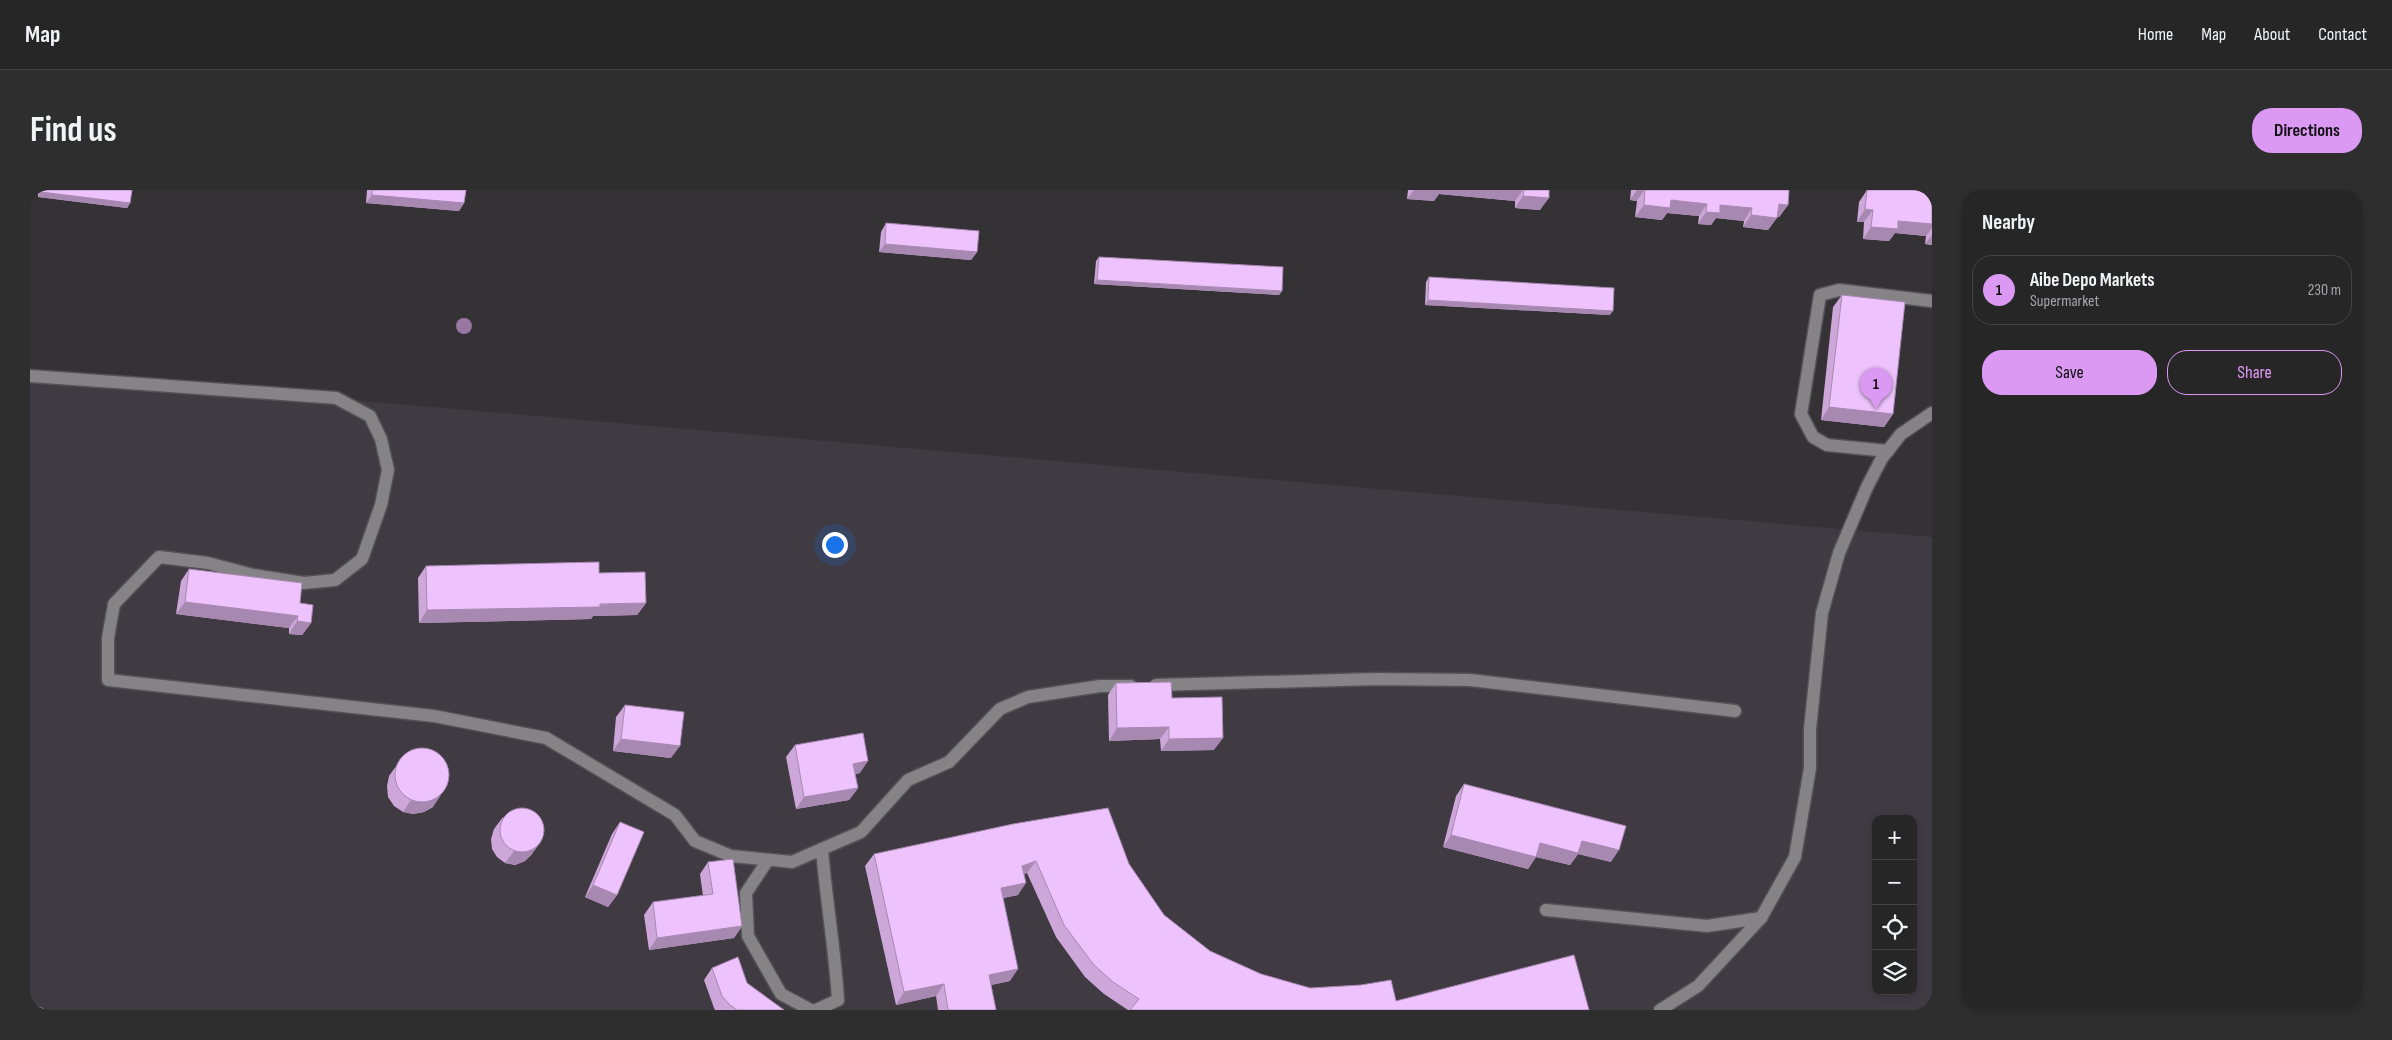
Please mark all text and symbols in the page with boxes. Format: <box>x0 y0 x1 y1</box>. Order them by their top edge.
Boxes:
text: Map <box>25 20 60 49</box>
text: Home <box>2138 24 2173 45</box>
text: Map <box>2201 24 2226 45</box>
text: About <box>2254 24 2290 45</box>
text: Contact <box>2318 24 2367 45</box>
button: Directions <box>2252 108 2362 153</box>
text: Find us <box>30 109 117 152</box>
text: Nearby <box>1982 210 2035 235</box>
text: Aibe Depo Markets <box>2030 269 2155 292</box>
text: 1 <box>1996 281 2002 300</box>
text: 230 m <box>2308 281 2341 300</box>
text: Supermarket <box>2030 292 2099 311</box>
button: Save <box>1982 350 2157 395</box>
button: Share <box>2167 350 2342 395</box>
pin: 1 <box>1860 368 1892 409</box>
your location <box>822 532 848 558</box>
map controls <box>1872 815 1917 995</box>
button: + <box>1872 815 1917 860</box>
button: − <box>1872 860 1917 905</box>
button: locate <box>1872 905 1917 950</box>
button: layers <box>1872 950 1917 995</box>

